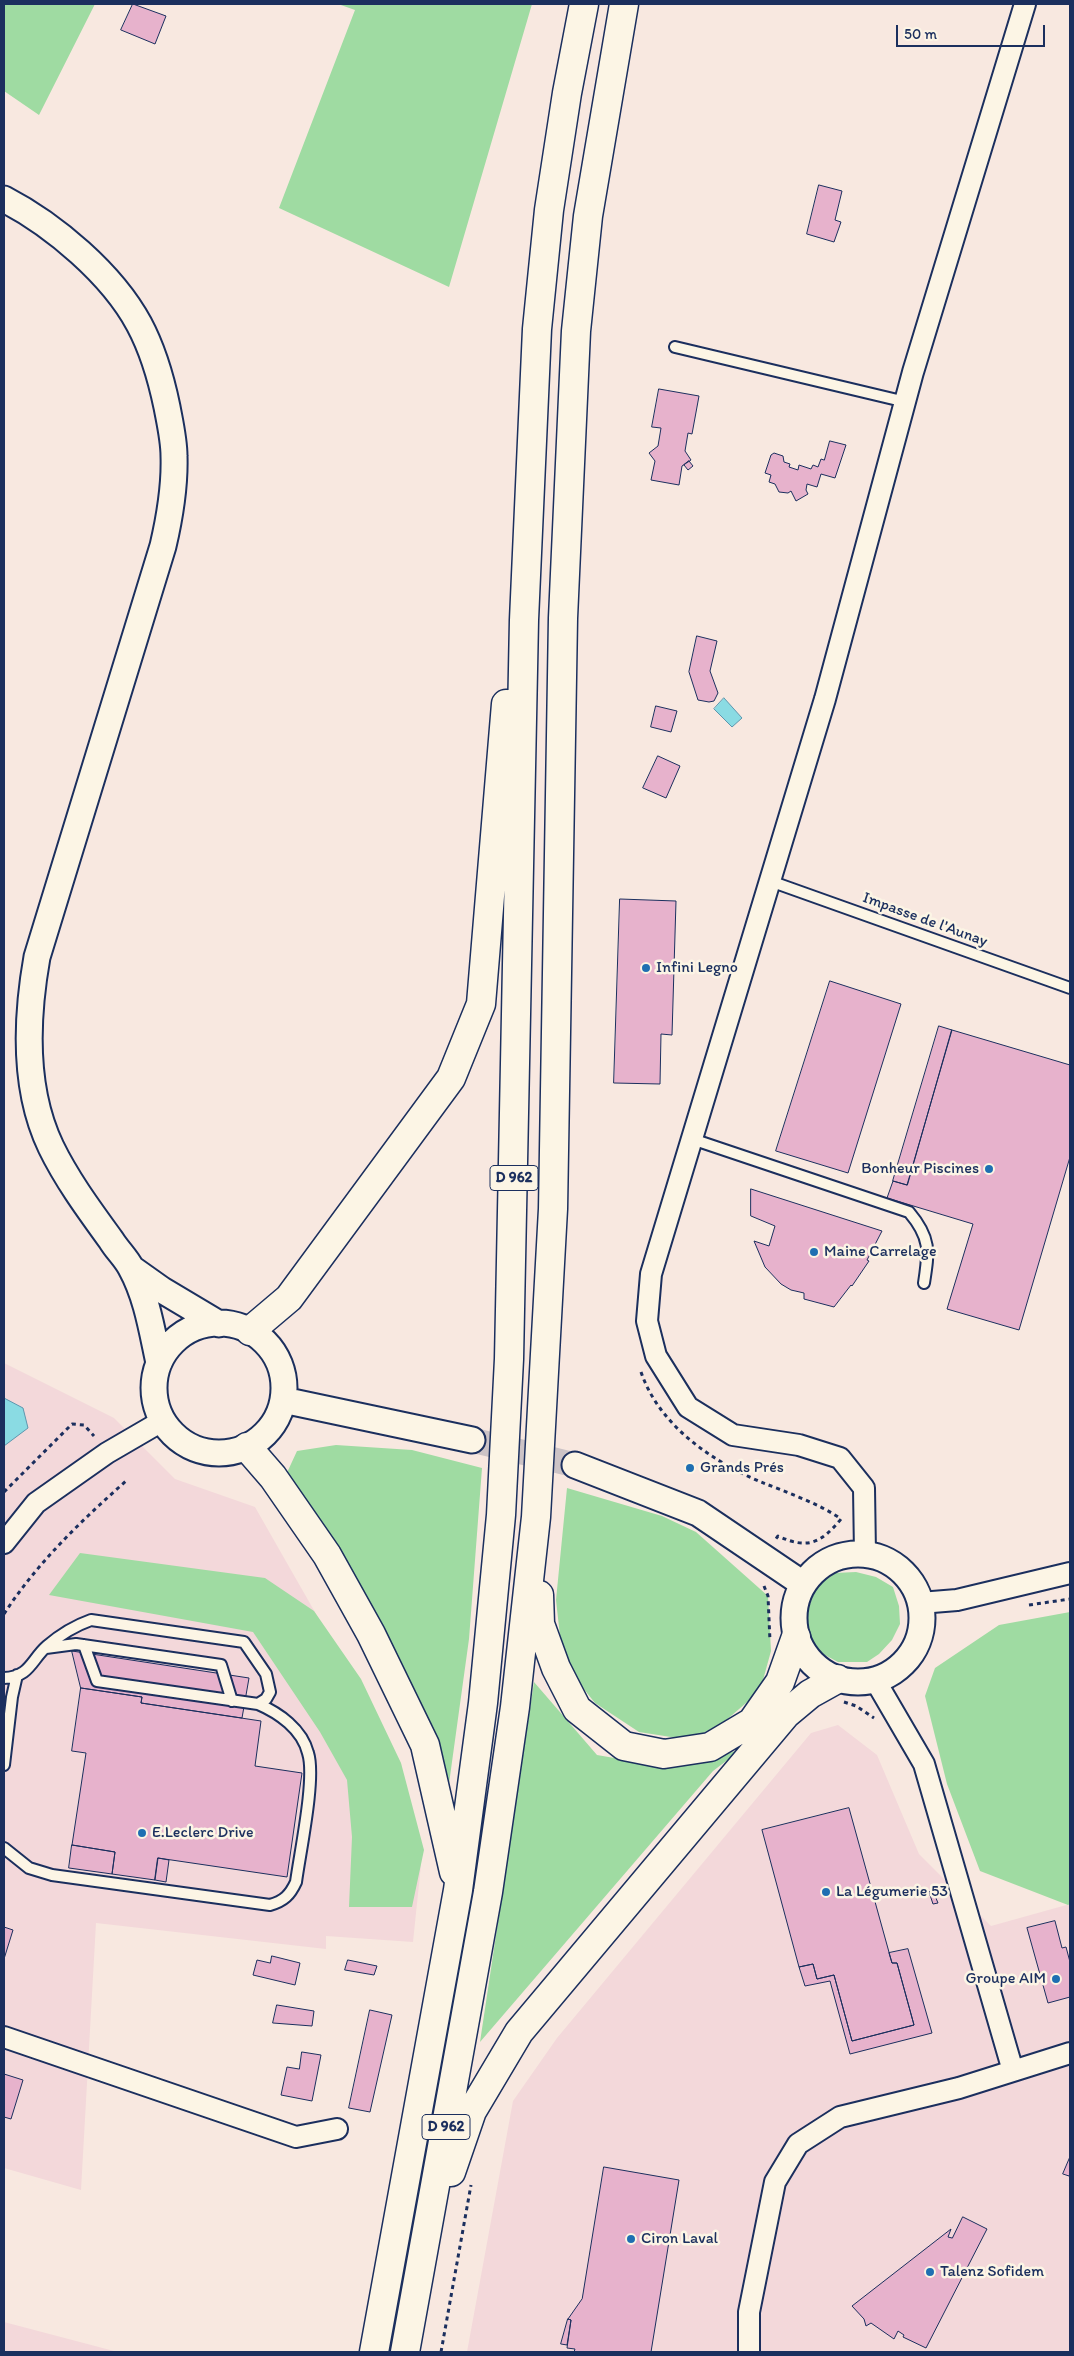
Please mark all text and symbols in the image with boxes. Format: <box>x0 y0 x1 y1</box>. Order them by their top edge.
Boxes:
scale bar <box>899 15 1048 47</box>
text: 50 m <box>904 25 937 43</box>
street label: Impasse de l'Aunay <box>860 888 990 952</box>
place label: Infini Legno <box>656 958 738 978</box>
marker: Infini Legno <box>640 962 652 974</box>
place label: Bonheur Piscines <box>861 1159 979 1179</box>
marker: Bonheur Piscines <box>983 1163 995 1175</box>
road number: D 962 <box>490 1166 538 1190</box>
place label: Maine Carrelage <box>824 1242 937 1262</box>
marker: Maine Carrelage <box>808 1246 820 1258</box>
place label: Grands Prés <box>700 1458 784 1478</box>
marker: Grands Prés <box>684 1462 696 1474</box>
place label: E.Leclerc Drive <box>152 1823 254 1843</box>
marker: E.Leclerc Drive <box>136 1827 148 1839</box>
place label: La Légumerie 53 <box>836 1882 948 1902</box>
marker: La Légumerie 53 <box>820 1886 832 1898</box>
place label: Groupe AIM <box>966 1969 1046 1989</box>
marker: Groupe AIM <box>1050 1973 1062 1985</box>
road number: D 962 <box>422 2114 470 2140</box>
place label: Ciron Laval <box>641 2229 718 2249</box>
marker: Ciron Laval <box>625 2233 637 2245</box>
place label: Talenz Sofidem <box>940 2262 1044 2282</box>
marker: Talenz Sofidem <box>924 2266 936 2278</box>

